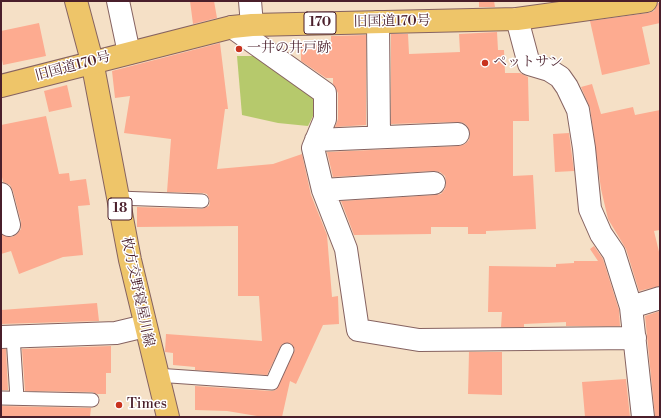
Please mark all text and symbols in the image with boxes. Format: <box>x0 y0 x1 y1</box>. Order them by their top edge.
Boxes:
road number: 170 <box>304 12 336 34</box>
street label: 旧国道170号 <box>353 13 431 31</box>
place label: 一井の井戸跡 <box>247 41 331 57</box>
marker: 一井の井戸跡 <box>234 44 244 54</box>
street label: 旧国道170号 <box>33 49 113 85</box>
place label: ペットサン <box>493 55 563 71</box>
marker: ペットサン <box>480 58 490 68</box>
road number: 18 <box>108 198 132 220</box>
street label: 枚方交野寝屋川線 <box>117 235 157 349</box>
place label: Times <box>127 397 167 413</box>
marker: Times <box>114 400 124 410</box>

